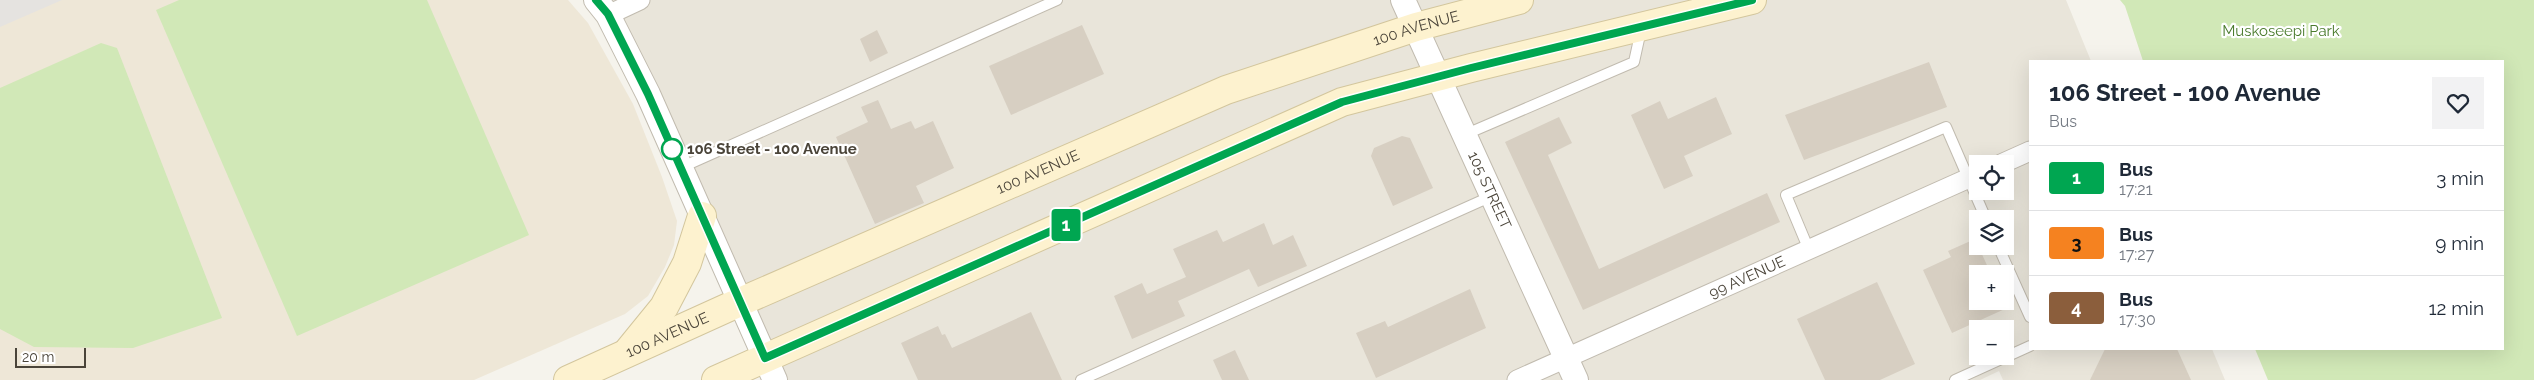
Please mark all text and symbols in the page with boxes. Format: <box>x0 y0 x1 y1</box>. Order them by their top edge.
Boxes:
street label: 100 AVENUE <box>1371 7 1461 50</box>
park label: Muskoseepi Park <box>2222 22 2340 40</box>
button: heart <box>2432 77 2484 129</box>
text: 106 Street - 100 Avenue <box>2049 78 2321 107</box>
text: Bus <box>2049 112 2077 131</box>
marker: 106 Street - 100 Avenue <box>661 138 683 160</box>
place label: 106 Street - 100 Avenue <box>687 140 857 158</box>
street label: 100 AVENUE <box>994 146 1082 198</box>
street label: 105 STREET <box>1464 149 1515 232</box>
map controls <box>1969 155 2014 365</box>
button: locate <box>1969 155 2014 200</box>
text: Bus <box>2119 158 2153 180</box>
text: 1 <box>2072 167 2081 188</box>
text: 3 min <box>2436 167 2484 189</box>
text: 17:21 <box>2119 180 2153 199</box>
line badge: 1 <box>1050 209 1082 241</box>
button: layers <box>1969 210 2014 255</box>
text: 1 <box>1062 214 1070 235</box>
text: Bus <box>2119 223 2153 245</box>
text: 3 <box>2071 232 2082 253</box>
text: 9 min <box>2435 232 2484 254</box>
text: 17:27 <box>2119 245 2154 264</box>
street label: 99 AVENUE <box>1706 252 1788 302</box>
button: + <box>1969 265 2014 310</box>
text: Bus <box>2119 288 2153 310</box>
text: 4 <box>2071 297 2082 318</box>
text: 12 min <box>2428 297 2484 319</box>
street label: 100 AVENUE <box>623 308 711 362</box>
text: 17:30 <box>2119 310 2156 329</box>
button: − <box>1969 320 2014 365</box>
scale bar <box>15 345 86 368</box>
text: 20 m <box>22 349 54 365</box>

